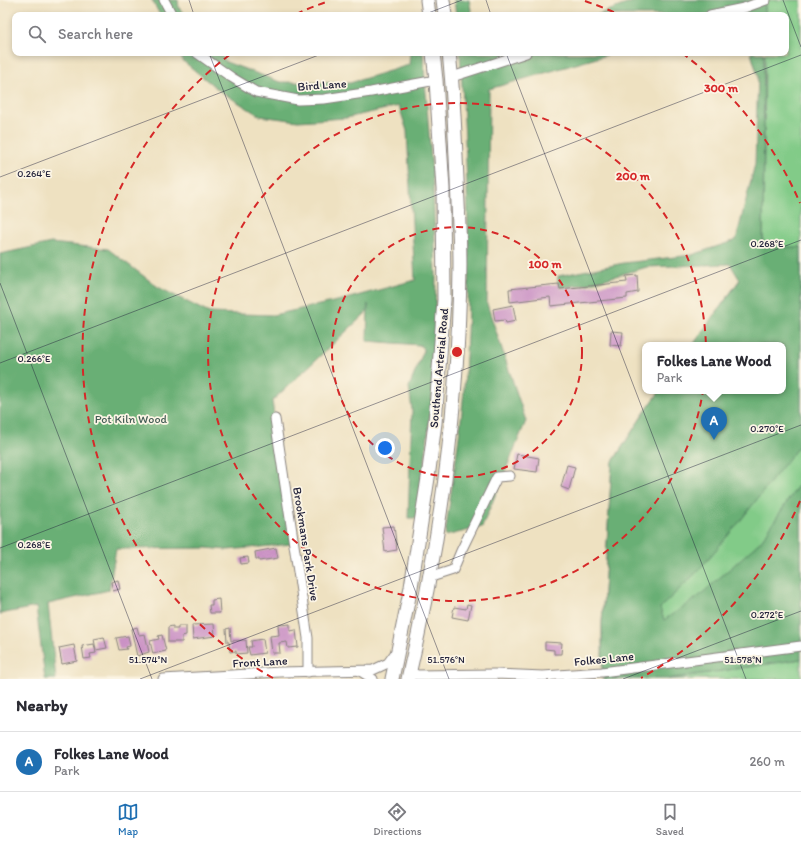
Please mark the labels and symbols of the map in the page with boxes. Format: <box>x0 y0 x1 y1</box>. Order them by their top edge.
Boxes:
street label: Bird Lane <box>297 76 347 94</box>
text: 300 m <box>704 81 739 95</box>
text: 0.264°E <box>17 167 51 180</box>
text: 200 m <box>616 169 651 183</box>
text: 0.268°E <box>750 237 784 250</box>
text: 100 m <box>528 257 562 271</box>
street label: Southend Arterial Road <box>427 307 451 429</box>
centre of rings <box>450 345 464 359</box>
text: 0.266°E <box>18 352 51 365</box>
pin: A <box>701 407 727 440</box>
park label: Pot Kiln Wood <box>95 412 168 426</box>
text: 0.270°E <box>750 422 784 435</box>
your location <box>375 438 395 458</box>
street label: Brookmans Park Drive <box>290 486 322 602</box>
text: 0.268°E <box>17 538 51 551</box>
text: 0.272°E <box>751 608 784 621</box>
street label: Folkes Lane <box>573 649 635 669</box>
text: 51.574°N <box>129 653 167 666</box>
text: 51.576°N <box>427 653 465 666</box>
text: 51.578°N <box>724 653 762 666</box>
street label: Front Lane <box>232 654 288 670</box>

